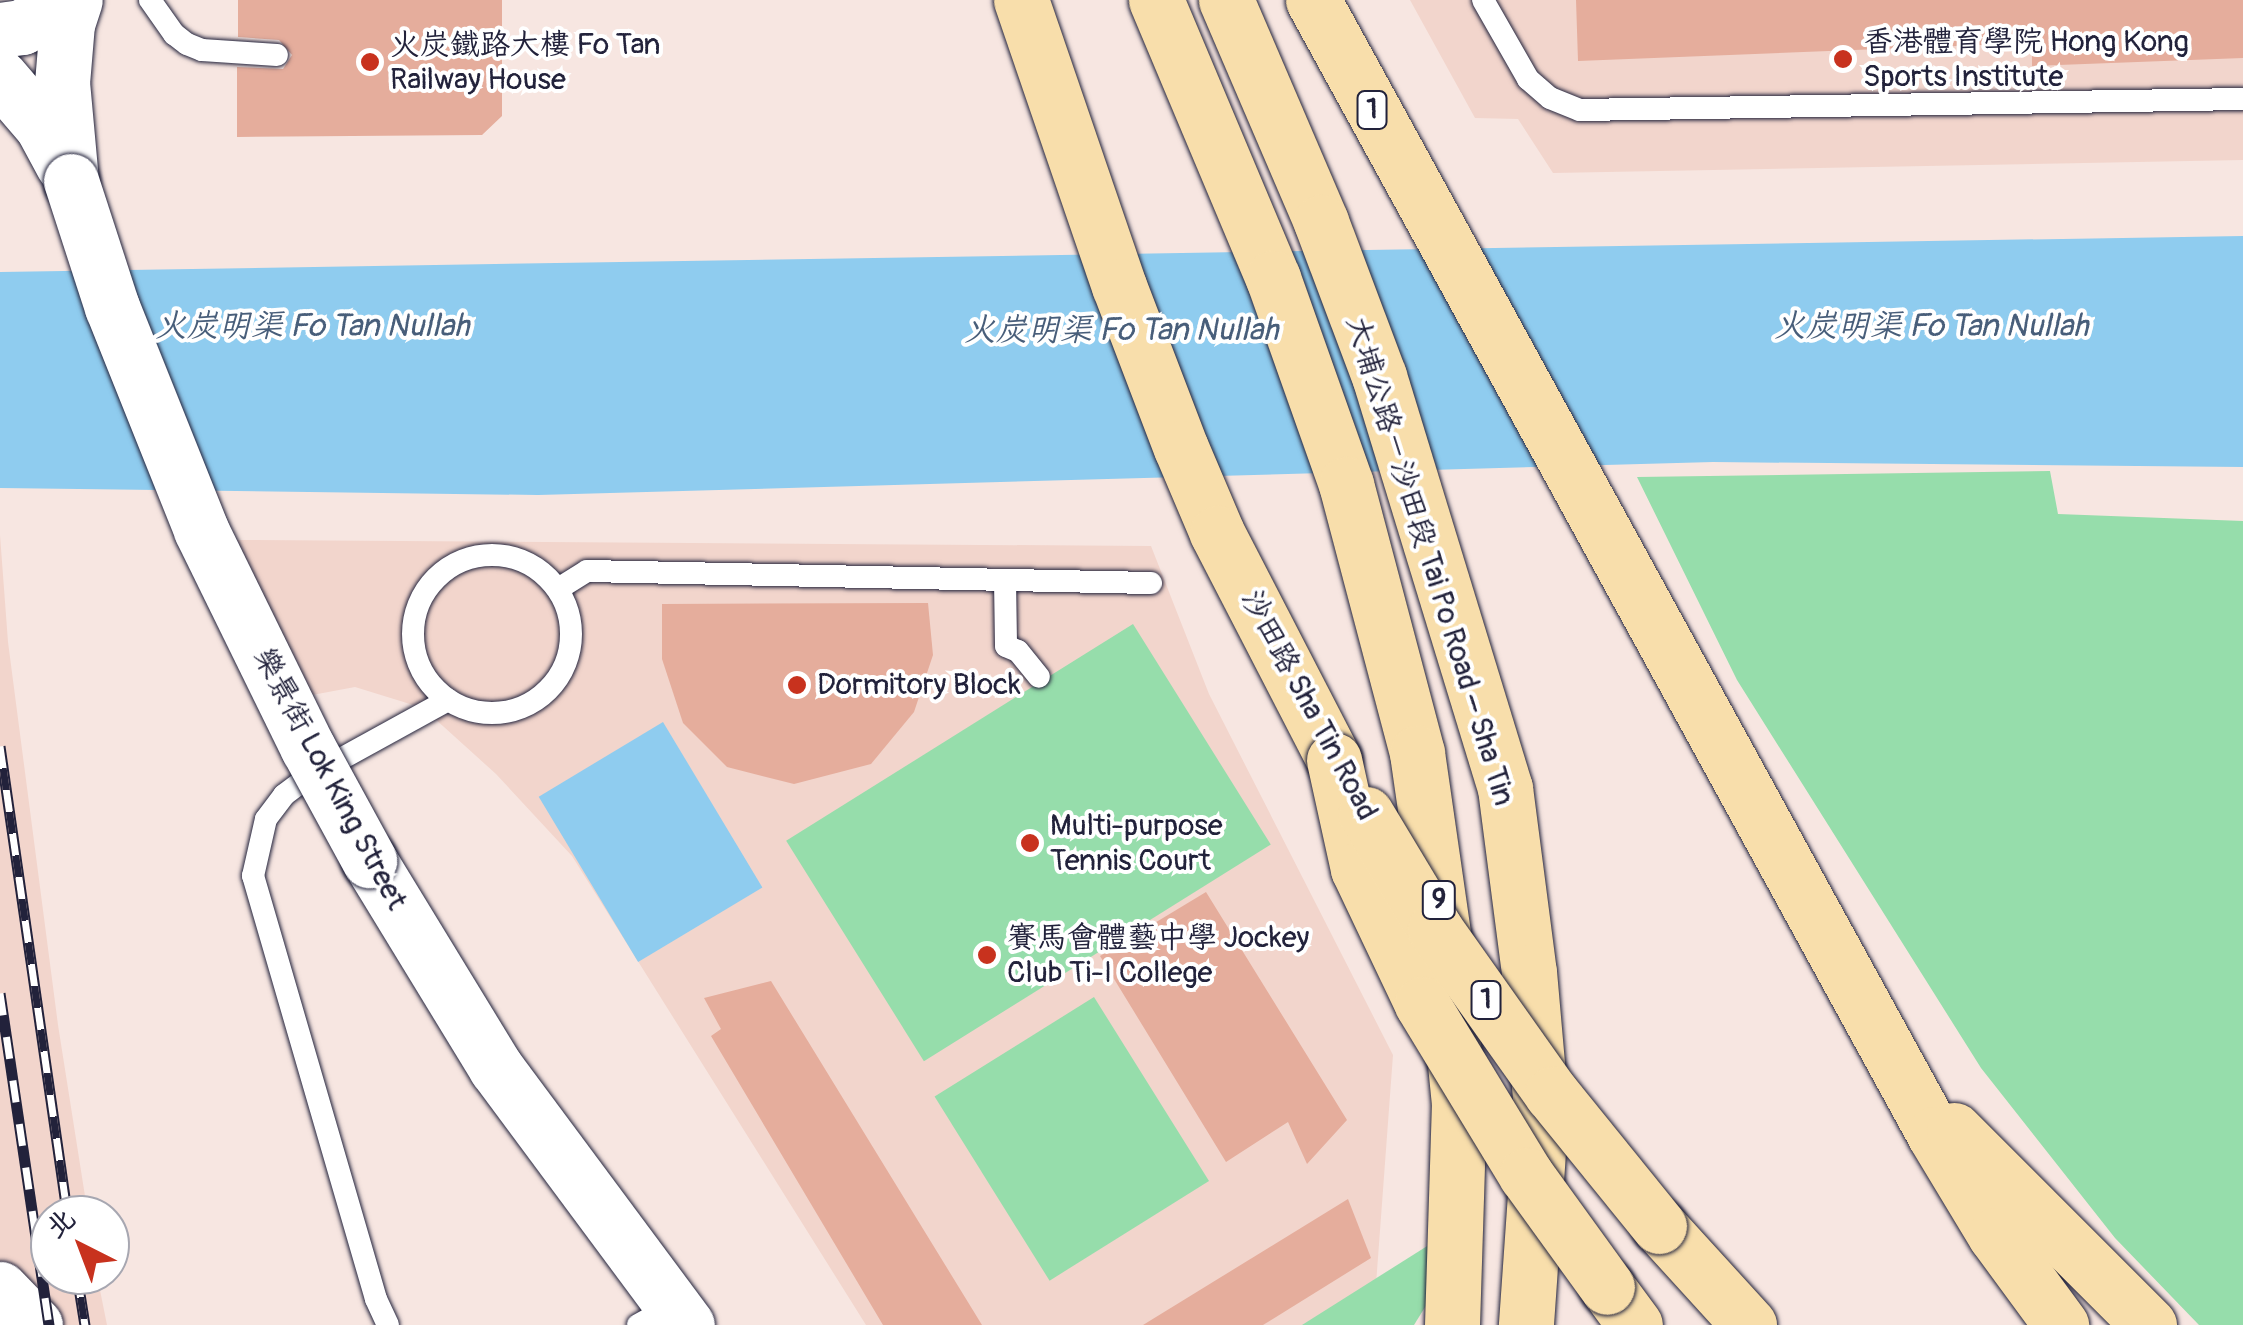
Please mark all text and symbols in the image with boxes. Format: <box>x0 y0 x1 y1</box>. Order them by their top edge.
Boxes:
place label: 香港體育學院 Hong Kong Sports Institute <box>1863 24 2189 94</box>
place label: 火炭鐵路大樓 Fo Tan Railway House <box>390 27 661 98</box>
marker: 香港體育學院 Hong Kong Sports Institute <box>1832 48 1854 70</box>
marker: 火炭鐵路大樓 Fo Tan Railway House <box>359 51 381 73</box>
road number: 1 <box>1354 87 1390 133</box>
water label: 火炭明渠 Fo Tan Nullah <box>155 307 469 345</box>
water label: 火炭明渠 Fo Tan Nullah <box>1774 307 2088 345</box>
water label: 火炭明渠 Fo Tan Nullah <box>964 311 1278 349</box>
street label: 大埔公路－沙田段 Tai Po Road – Sha Tin <box>1338 312 1522 810</box>
street label: 沙田路 Sha Tin Road <box>1233 584 1385 826</box>
street label: 樂景街 Lok King Street <box>246 642 414 916</box>
place label: Dormitory Block <box>817 667 1021 703</box>
marker: Dormitory Block <box>786 674 808 696</box>
place label: Multi-purpose Tennis Court <box>1050 808 1222 878</box>
marker: Multi-purpose Tennis Court <box>1019 832 1041 854</box>
road number: 9 <box>1422 877 1456 923</box>
place label: 賽馬會體藝中學 Jockey Club Ti-I College <box>1007 920 1309 990</box>
marker: 賽馬會體藝中學 Jockey Club Ti-I College <box>976 944 998 966</box>
road number: 1 <box>1468 977 1504 1023</box>
north arrow <box>30 1195 130 1295</box>
text: 北 <box>39 1201 83 1246</box>

